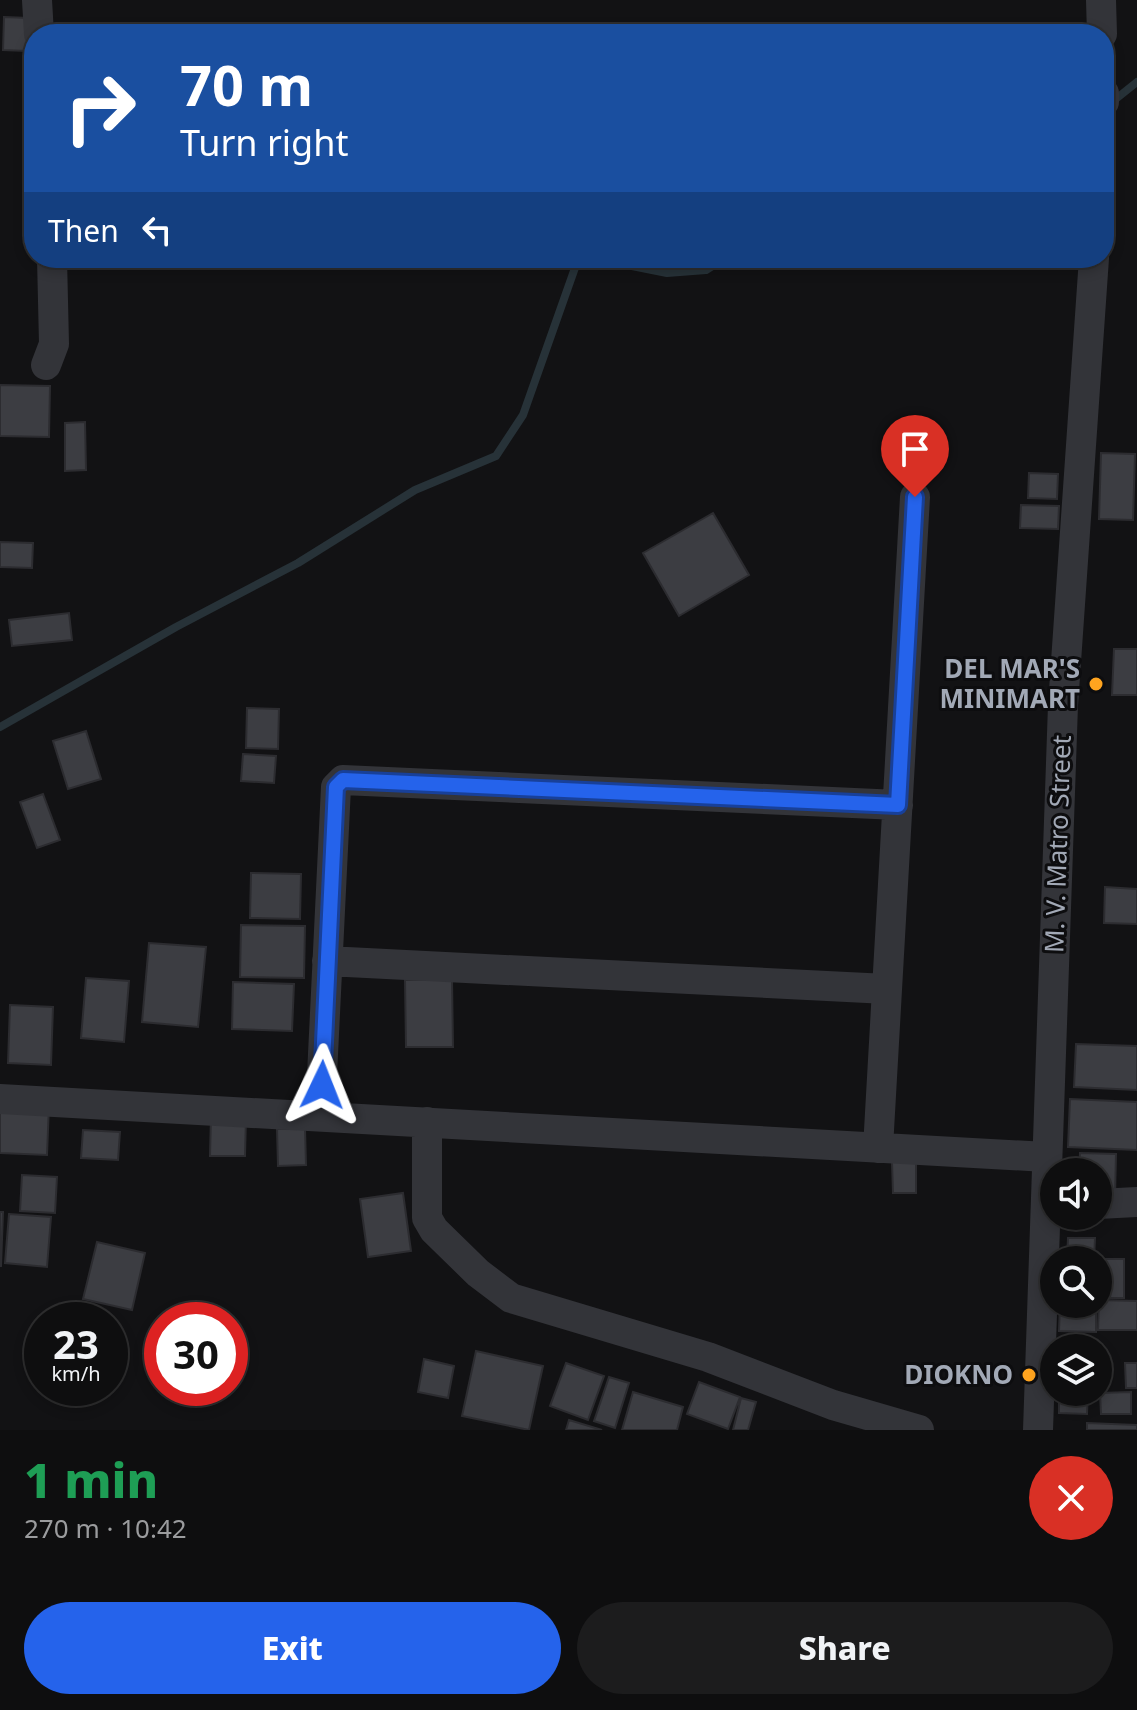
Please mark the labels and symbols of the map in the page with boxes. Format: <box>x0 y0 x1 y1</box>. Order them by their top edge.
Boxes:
pin <box>881 415 949 497</box>
place label: DEL MAR'S MINIMART <box>940 650 1080 716</box>
marker: DEL MAR'S MINIMART <box>1087 675 1105 693</box>
street label: M. V. Matro Street <box>1035 734 1079 954</box>
position arrow <box>280 1043 364 1127</box>
speed limit sign: 30 <box>144 1302 248 1406</box>
place label: DIOKNO <box>904 1356 1013 1392</box>
marker: DIOKNO <box>1020 1366 1038 1384</box>

